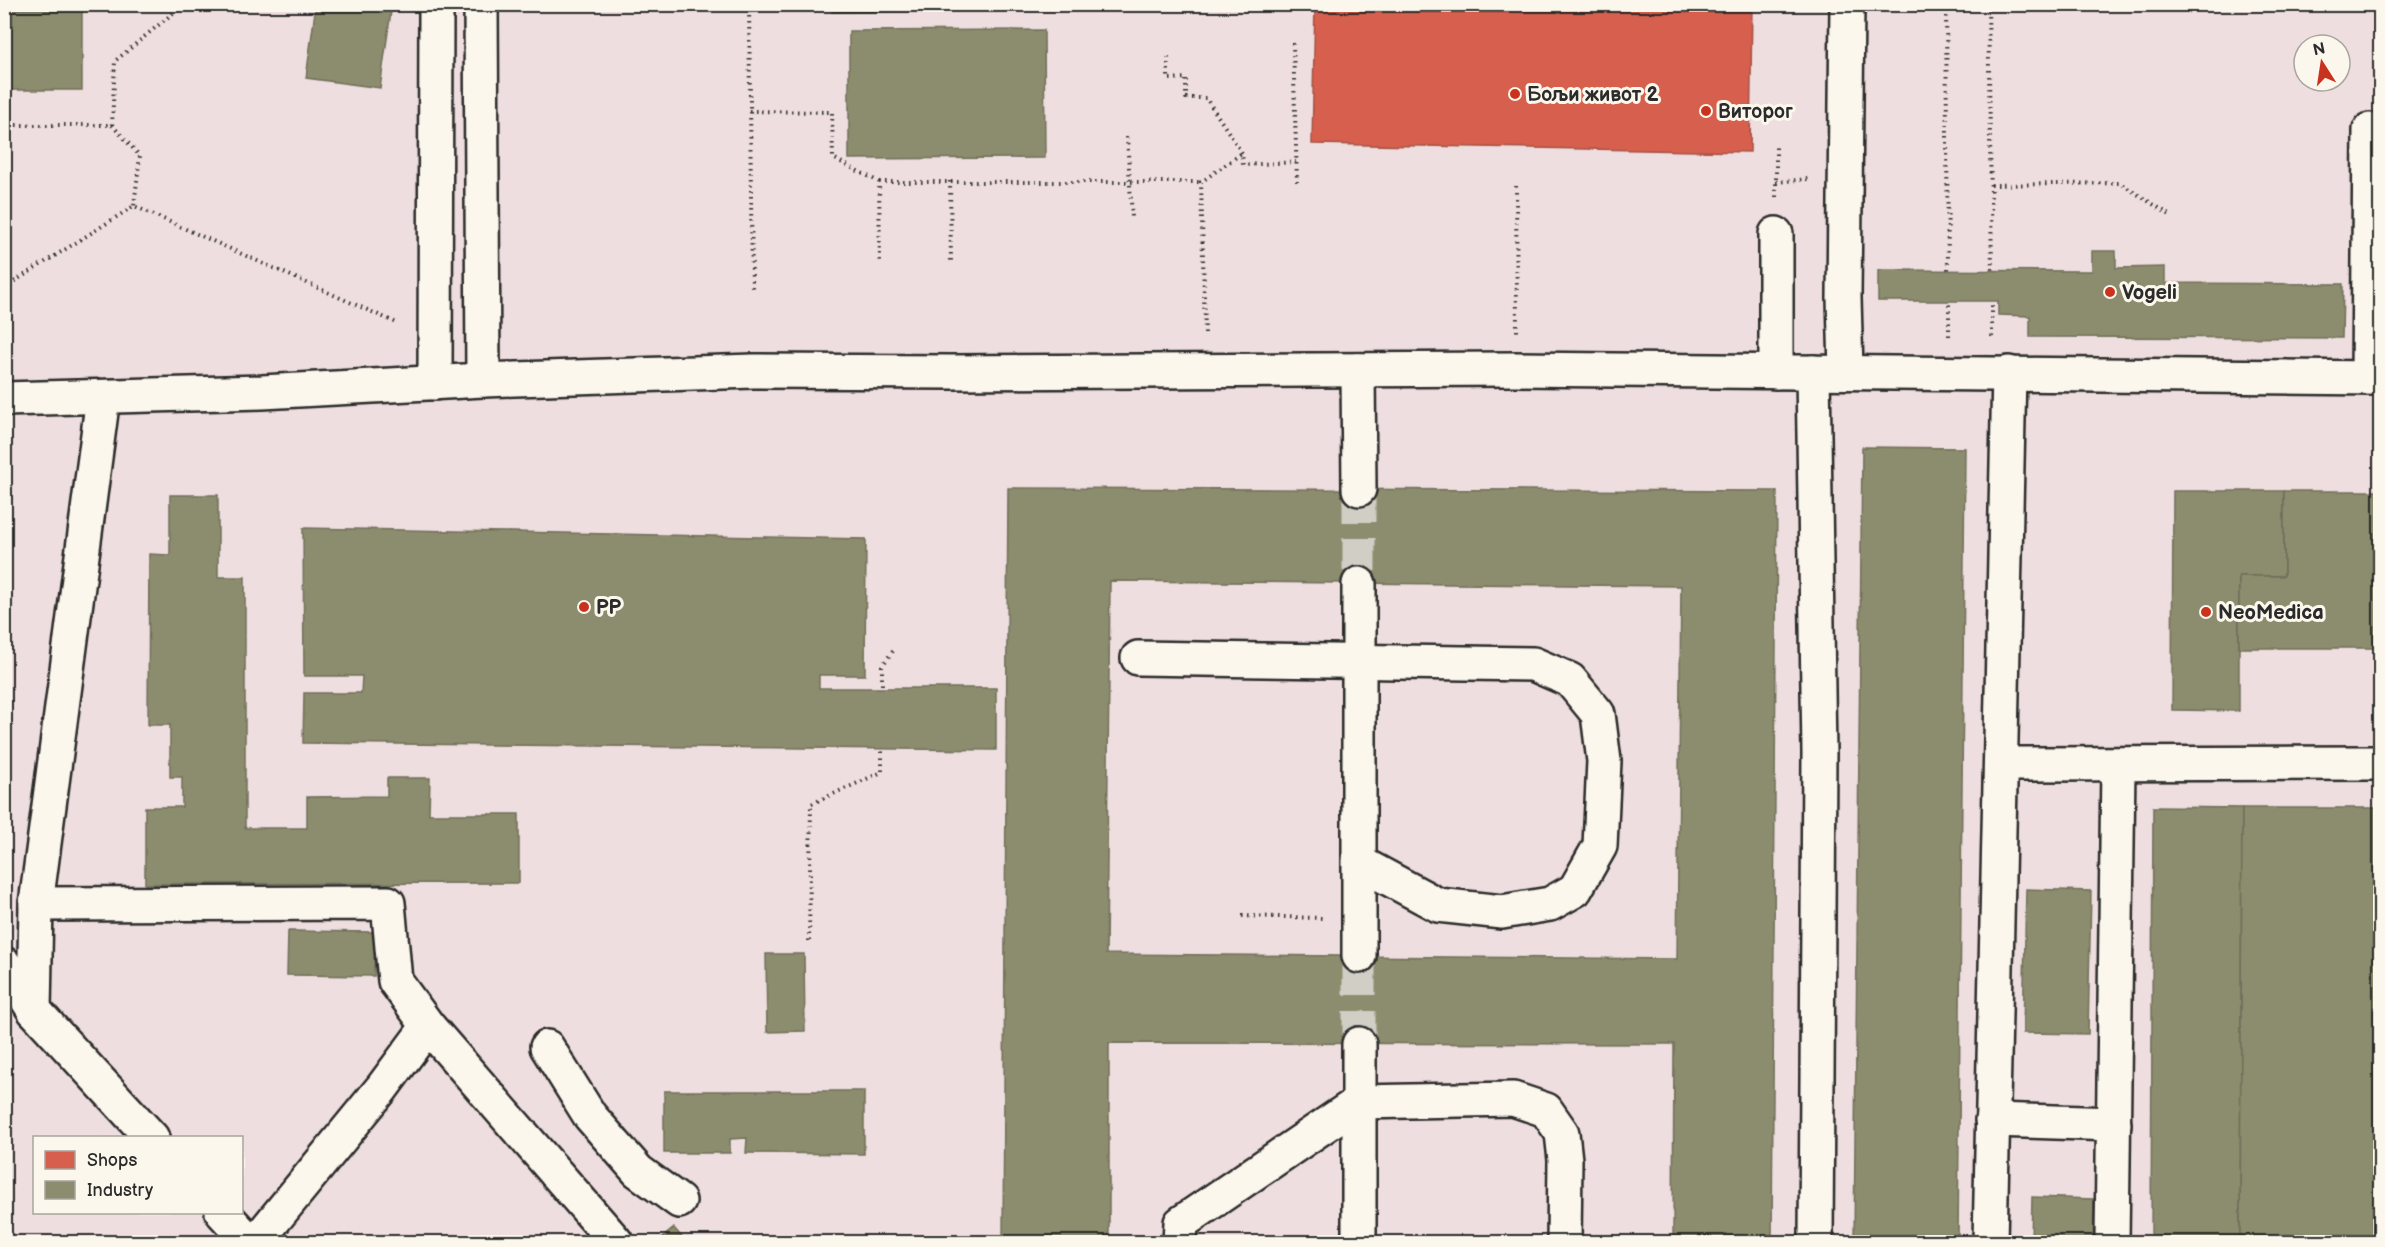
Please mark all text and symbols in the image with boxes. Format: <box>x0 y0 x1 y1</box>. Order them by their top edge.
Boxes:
north arrow <box>2292 33 2352 93</box>
text: N <box>2311 39 2327 60</box>
place label: Бољи живот 2 <box>1527 83 1659 107</box>
marker: Бољи живот 2 <box>1508 87 1522 101</box>
place label: Виторог <box>1718 100 1793 124</box>
marker: Виторог <box>1699 104 1713 118</box>
place label: Vogeli <box>2122 281 2177 305</box>
marker: Vogeli <box>2103 285 2117 299</box>
place label: PP <box>596 596 622 620</box>
marker: PP <box>577 600 591 614</box>
place label: NeoMedica <box>2218 601 2324 625</box>
marker: NeoMedica <box>2199 605 2213 619</box>
legend <box>33 1136 243 1214</box>
text: Shops <box>87 1150 138 1171</box>
text: Industry <box>87 1180 154 1201</box>

